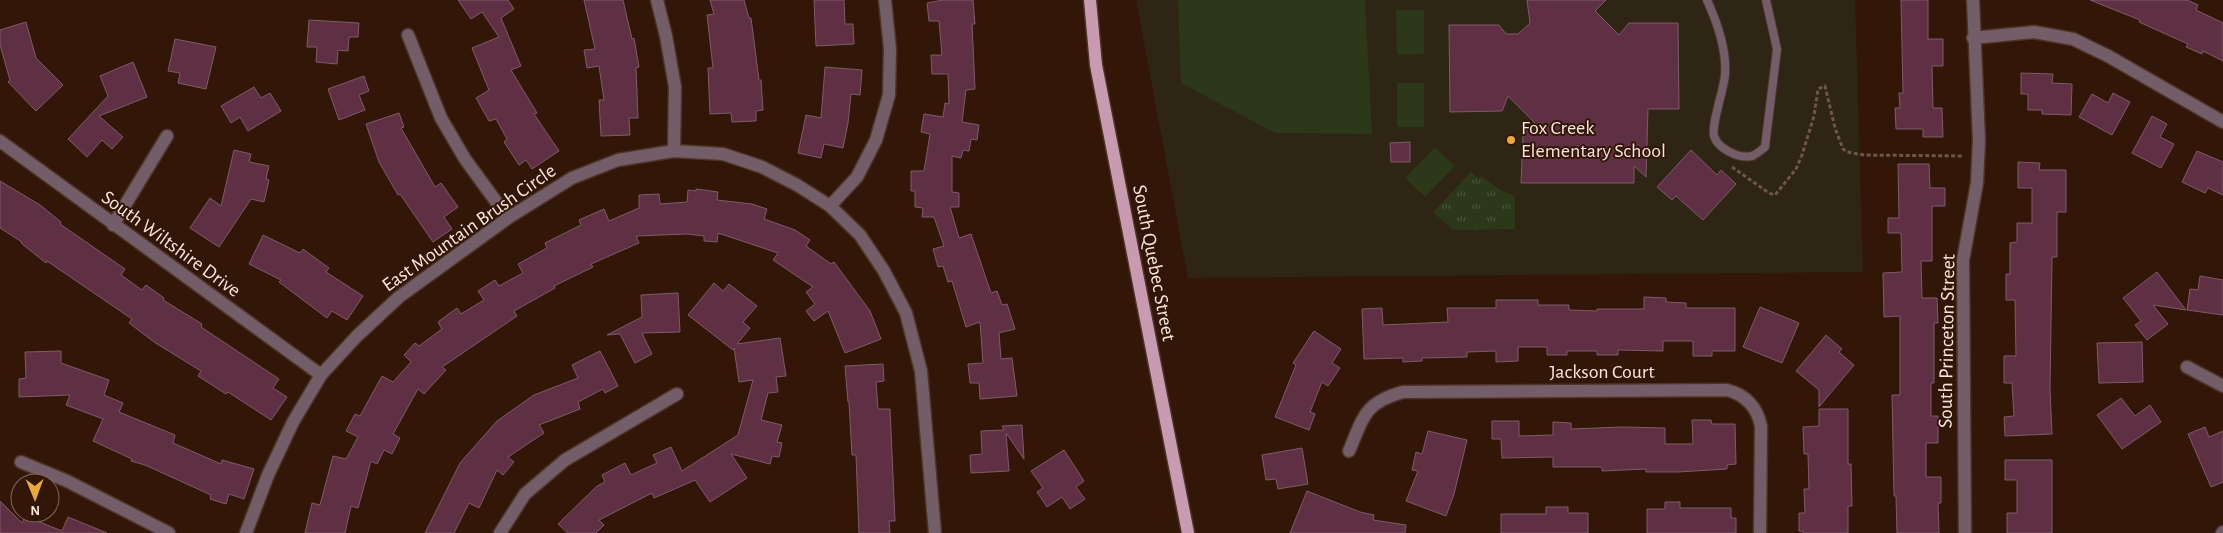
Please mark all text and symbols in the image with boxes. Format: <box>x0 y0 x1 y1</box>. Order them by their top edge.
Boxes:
place label: Fox Creek Elementary School <box>1521 118 1666 161</box>
marker: Fox Creek Elementary School <box>1505 134 1517 146</box>
street label: East Mountain Brush Circle <box>378 160 560 296</box>
street label: South Quebec Street <box>1129 183 1179 344</box>
street label: South Wiltshire Drive <box>98 187 244 301</box>
street label: South Princeton Street <box>1935 253 1959 428</box>
street label: Jackson Court <box>1549 362 1655 382</box>
north arrow <box>10 473 60 523</box>
text: N <box>30 503 40 517</box>

